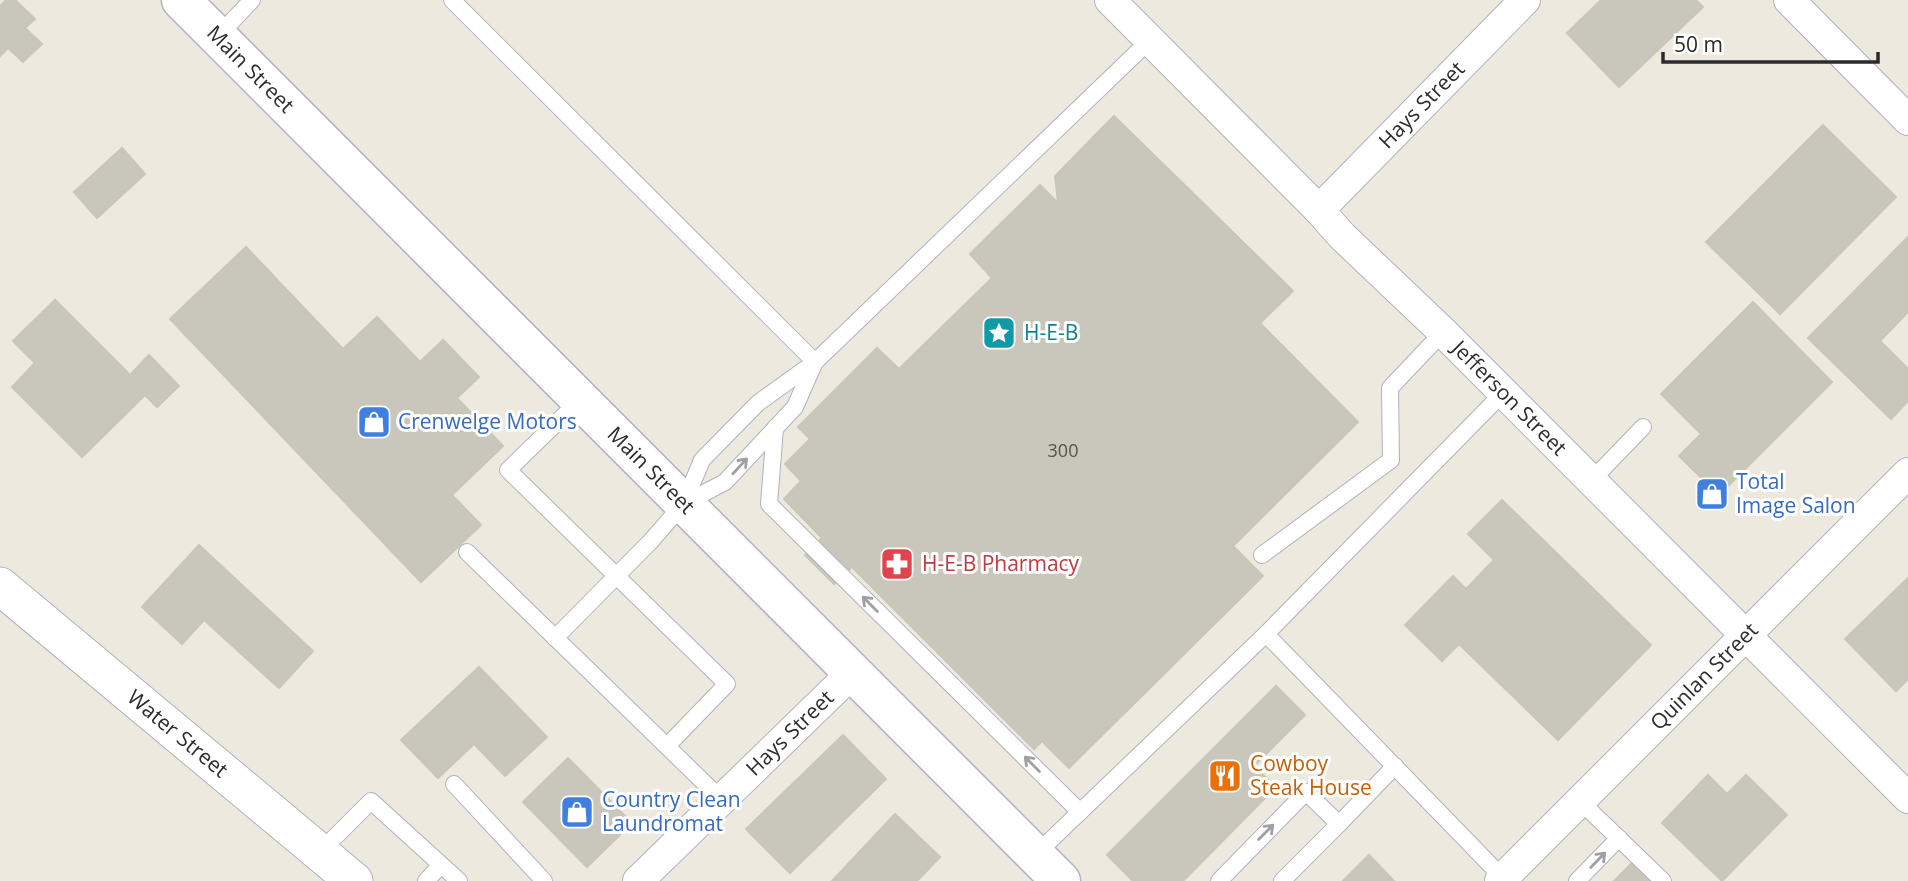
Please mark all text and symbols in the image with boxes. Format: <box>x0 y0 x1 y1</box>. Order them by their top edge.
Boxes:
street label: Main Street <box>201 19 301 118</box>
scale bar <box>1663 21 1878 65</box>
text: 50 m <box>1674 30 1723 58</box>
street label: Hays Street <box>1372 55 1470 154</box>
place icon: H-E-B <box>980 314 1018 352</box>
place label: H-E-B <box>1024 318 1078 346</box>
street label: Jefferson Street <box>1445 333 1573 461</box>
shop icon: Crenwelge Motors <box>355 403 393 441</box>
place label: Crenwelge Motors <box>398 407 577 435</box>
street label: Main Street <box>602 420 701 520</box>
house number: 300 <box>1048 438 1078 462</box>
one-way arrow <box>732 457 748 475</box>
place label: Total Image Salon <box>1736 467 1856 519</box>
shop icon: Total Image Salon <box>1693 475 1731 513</box>
pharmacy icon: H-E-B Pharmacy <box>878 545 916 583</box>
place label: H-E-B Pharmacy <box>922 549 1080 577</box>
one-way arrow <box>862 595 879 612</box>
street label: Quinlan Street <box>1644 616 1764 736</box>
street label: Water Street <box>122 683 234 783</box>
street label: Hays Street <box>739 683 839 782</box>
place label: Cowboy Steak House <box>1250 749 1372 801</box>
one-way arrow <box>1023 756 1040 773</box>
restaurant icon: Cowboy Steak House <box>1206 757 1244 795</box>
place label: Country Clean Laundromat <box>602 785 741 837</box>
shop icon: Country Clean Laundromat <box>558 793 596 831</box>
one-way arrow <box>1258 824 1275 841</box>
one-way arrow <box>1589 851 1606 868</box>

